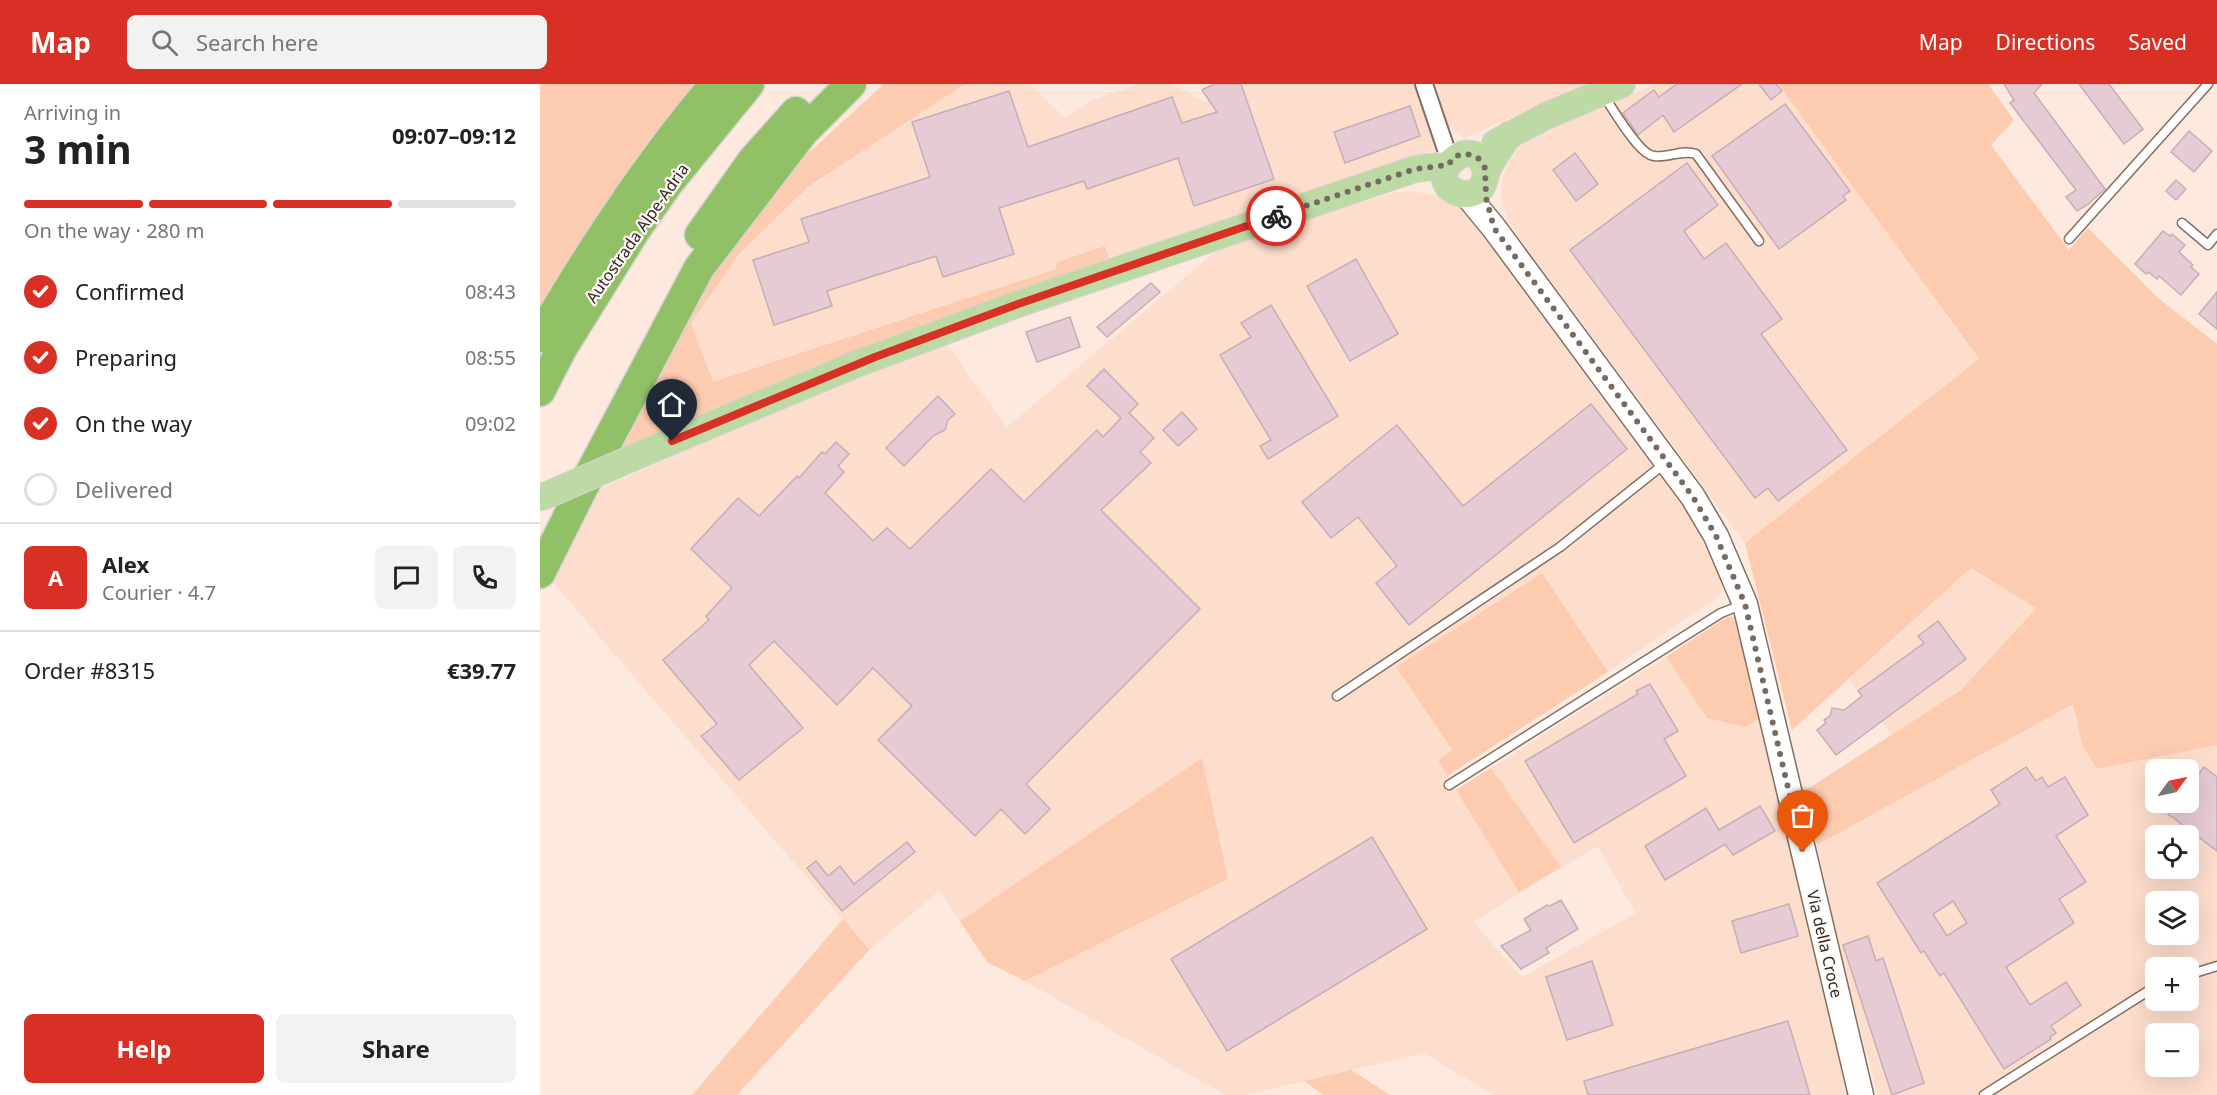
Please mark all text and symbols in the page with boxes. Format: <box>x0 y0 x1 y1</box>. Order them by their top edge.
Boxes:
search box <box>127 15 547 69</box>
text: Map <box>30 23 91 61</box>
icon: search <box>148 26 181 59</box>
text: Search here <box>196 27 318 57</box>
text: Map <box>1919 28 1963 56</box>
text: Directions <box>1996 28 2095 56</box>
text: Saved <box>2128 28 2187 56</box>
text: Arriving in <box>24 99 121 126</box>
text: 09:07–09:12 <box>392 120 516 150</box>
text: 3 min <box>24 122 131 175</box>
street label: Autostrada Alpe-Adria <box>581 159 693 307</box>
courier <box>1246 186 1306 246</box>
icon: bike <box>1260 200 1293 233</box>
text: On the way · 280 m <box>24 217 204 244</box>
icon: check <box>24 275 57 308</box>
text: Confirmed <box>75 276 185 306</box>
text: 08:43 <box>465 278 516 305</box>
icon: check <box>24 341 57 374</box>
text: Preparing <box>75 342 177 372</box>
text: 08:55 <box>465 344 516 371</box>
pin <box>646 379 697 441</box>
icon: home <box>655 388 688 421</box>
icon: check <box>24 407 57 440</box>
text: On the way <box>75 408 192 438</box>
text: 09:02 <box>465 410 516 437</box>
text: Delivered <box>75 474 173 504</box>
button: chat <box>375 546 438 609</box>
button: phone <box>453 546 516 609</box>
text: Alex <box>102 549 149 579</box>
text: A <box>48 562 63 592</box>
text: Courier · 4.7 <box>102 579 216 606</box>
text: Order #8315 <box>24 655 155 685</box>
text: €39.77 <box>447 655 516 685</box>
north arrow <box>2145 759 2199 813</box>
map controls <box>2145 759 2199 1077</box>
pin <box>1777 790 1828 852</box>
icon: bag <box>1786 799 1819 832</box>
button: locate <box>2145 825 2199 879</box>
street label: Via della Croce <box>1802 888 1848 1000</box>
button: layers <box>2145 891 2199 945</box>
button: + <box>2145 957 2199 1011</box>
button: Help <box>24 1014 264 1083</box>
button: Share <box>276 1014 516 1083</box>
button: − <box>2145 1023 2199 1077</box>

